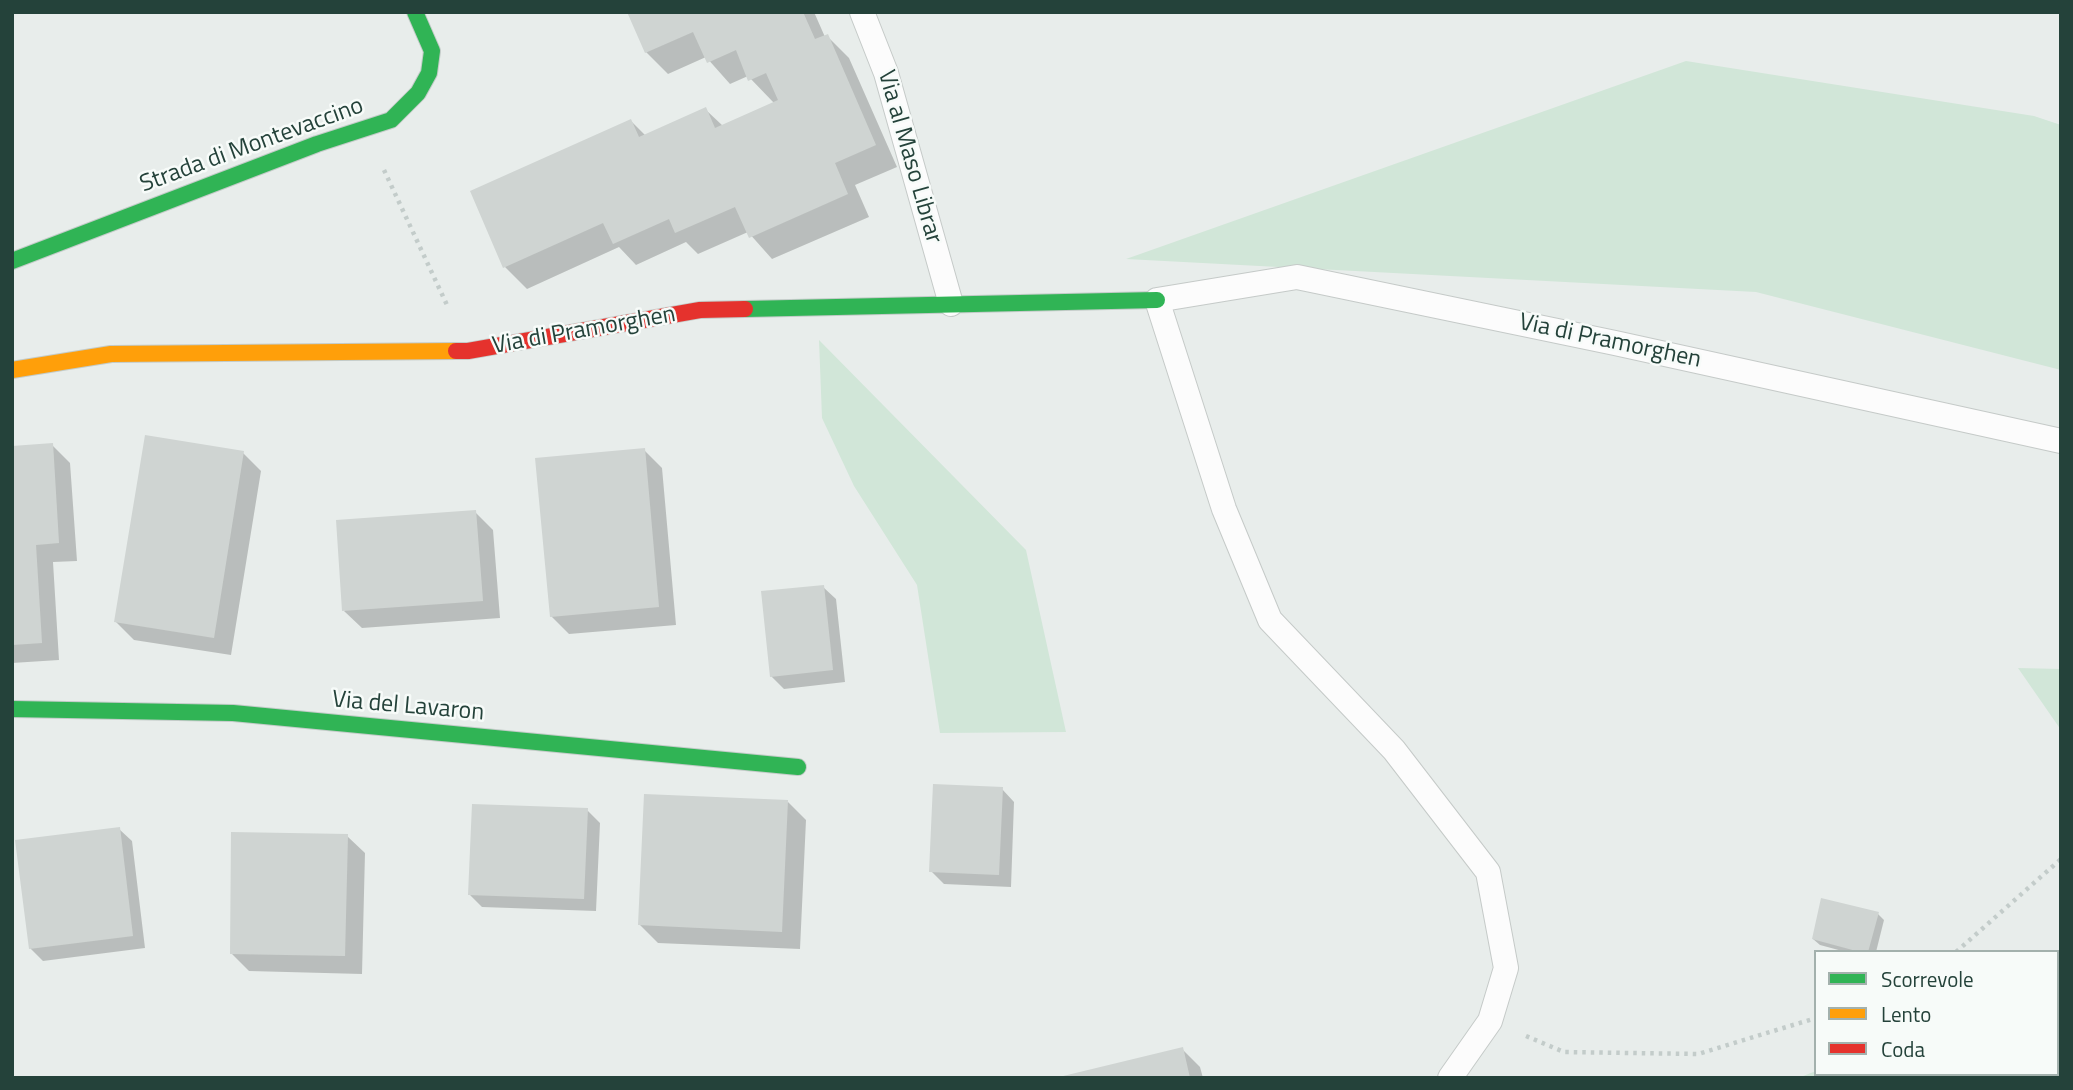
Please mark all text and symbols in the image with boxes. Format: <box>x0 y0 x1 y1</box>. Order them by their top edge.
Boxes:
street label: Via al Maso Librar <box>871 67 947 247</box>
street label: Strada di Montevaccino <box>136 92 368 200</box>
street label: Via di Pramorghen <box>490 301 678 361</box>
street label: Via di Pramorghen <box>1516 309 1704 375</box>
street label: Via del Lavaron <box>331 686 485 728</box>
legend <box>1814 950 2059 1076</box>
text: Scorrevole <box>1881 963 1974 995</box>
text: Lento <box>1881 998 1931 1030</box>
text: Coda <box>1881 1033 1925 1065</box>

